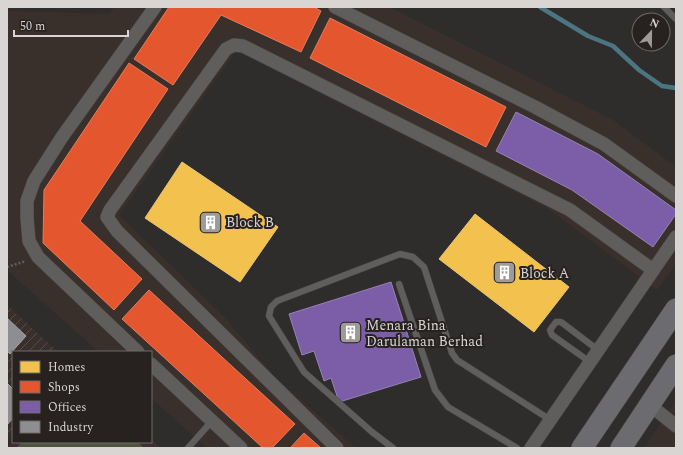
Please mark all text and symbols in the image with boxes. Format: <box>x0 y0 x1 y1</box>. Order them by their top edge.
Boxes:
scale bar <box>14 12 128 38</box>
north arrow <box>631 12 671 52</box>
text: N <box>647 14 662 33</box>
text: 50 m <box>20 17 45 36</box>
building icon: Block B <box>198 209 224 235</box>
place label: Block B <box>226 212 274 233</box>
building icon: Block A <box>491 260 517 286</box>
place label: Block A <box>520 263 570 284</box>
place label: Menara Bina Darulaman Berhad <box>366 315 483 352</box>
building icon: Menara Bina Darulaman Berhad <box>338 320 364 346</box>
legend <box>12 351 152 443</box>
text: Homes <box>48 358 86 377</box>
text: Shops <box>48 378 80 397</box>
text: Offices <box>48 398 87 417</box>
text: Industry <box>48 418 94 437</box>

